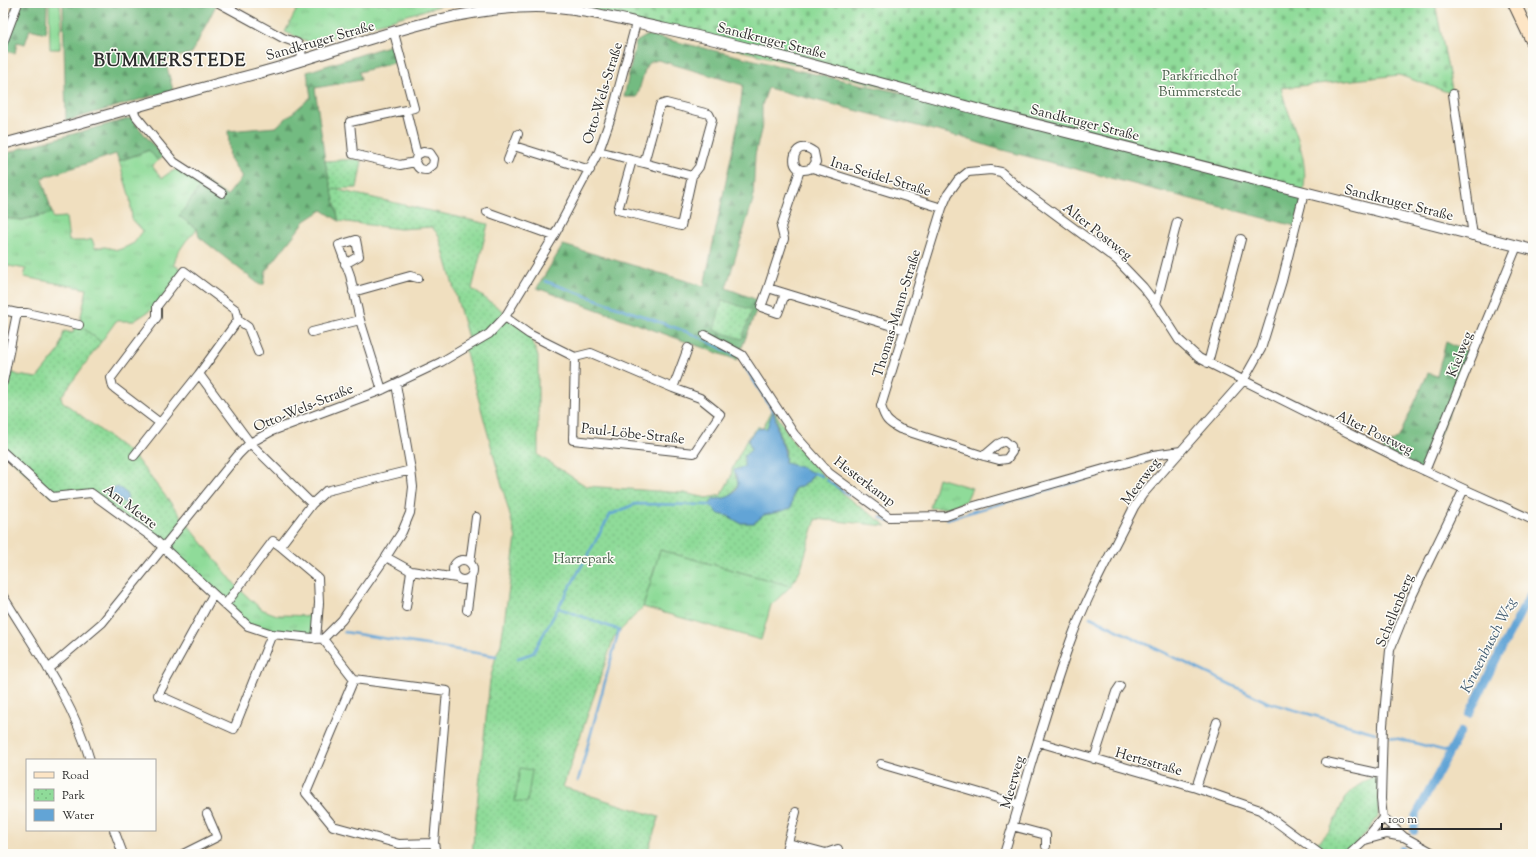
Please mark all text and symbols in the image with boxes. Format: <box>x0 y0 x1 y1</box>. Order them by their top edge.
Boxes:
street label: Sandkruger Straße <box>264 17 377 67</box>
street label: Sandkruger Straße <box>715 19 828 65</box>
street label: Otto-Wels-Straße <box>579 40 629 147</box>
district label: BÜMMERSTEDE <box>93 48 247 75</box>
park label: Parkfriedhof Bümmerstede <box>1159 67 1241 103</box>
street label: Sandkruger Straße <box>1028 101 1141 147</box>
street label: Ina-Seidel-Straße <box>828 153 933 203</box>
street label: Sandkruger Straße <box>1342 181 1455 227</box>
street label: Alter Postweg <box>1058 199 1136 266</box>
street label: Thomas-Mann-Straße <box>869 247 927 380</box>
street label: Kielweg <box>1443 329 1479 381</box>
street label: Otto-Wels-Straße <box>251 380 357 438</box>
street label: Alter Postweg <box>1332 407 1416 461</box>
street label: Paul-Löbe-Straße <box>580 420 686 450</box>
street label: Hesterkamp <box>829 453 899 513</box>
street label: Meerweg <box>1117 454 1166 510</box>
street label: Am Meere <box>98 481 161 535</box>
park label: Harrepark <box>553 550 615 570</box>
street label: Schellenberg <box>1372 571 1420 651</box>
water label: Krusenbusch Wzg <box>1456 594 1523 697</box>
street label: Hertzstraße <box>1113 744 1184 782</box>
street label: Meerweg <box>997 754 1031 811</box>
legend <box>26 759 156 831</box>
text: Road <box>62 767 89 785</box>
text: Park <box>62 787 85 805</box>
scale bar <box>1382 805 1501 831</box>
text: Water <box>62 807 95 825</box>
text: 100 m <box>1388 811 1417 829</box>

